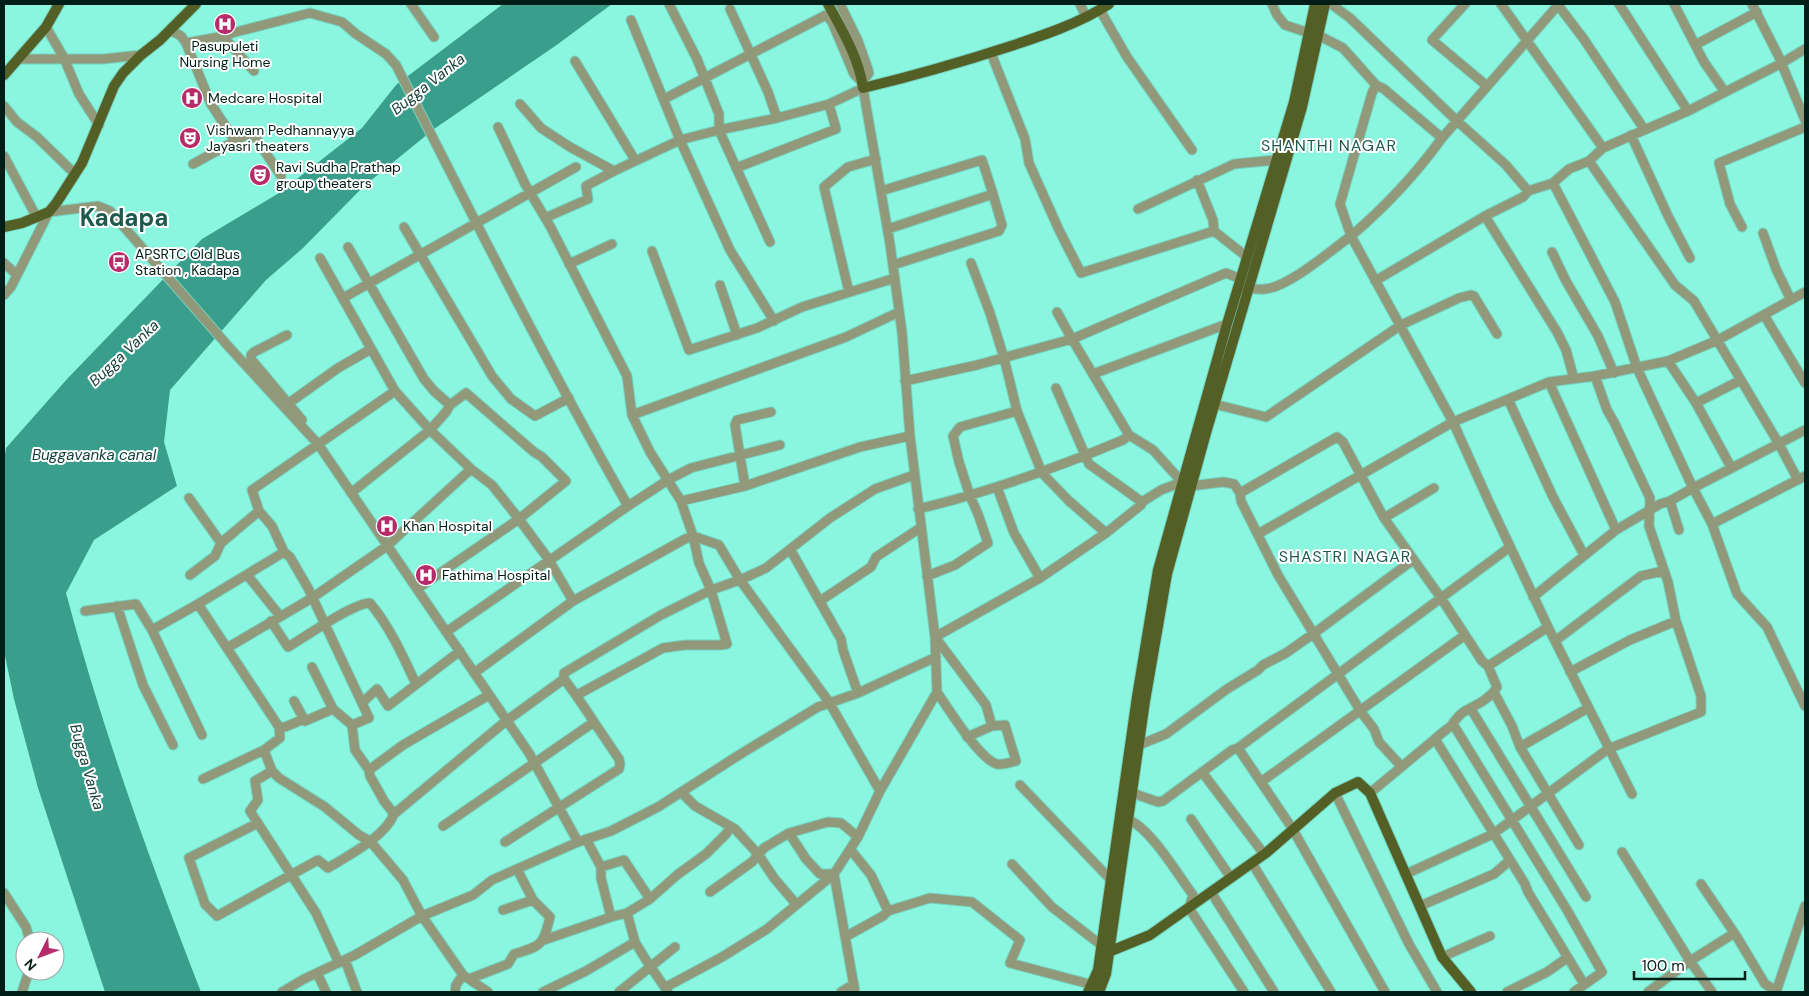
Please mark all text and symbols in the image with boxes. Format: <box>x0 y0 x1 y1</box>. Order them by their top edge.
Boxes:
hospital icon: Pasupuleti Nursing Home <box>213 12 237 36</box>
place label: Pasupuleti Nursing Home <box>179 37 271 71</box>
water label: Bugga Vanka <box>387 49 469 119</box>
hospital icon: Medcare Hospital <box>180 86 204 110</box>
place label: Medcare Hospital <box>208 89 322 107</box>
place label: Vishwam Pedhannayya Jayasri theaters <box>206 121 354 155</box>
theatre icon: Vishwam Pedhannayya Jayasri theaters <box>178 126 202 150</box>
district label: SHANTHI NAGAR <box>1261 135 1397 156</box>
place label: Ravi Sudha Prathap group theaters <box>276 158 401 192</box>
theatre icon: Ravi Sudha Prathap group theaters <box>248 163 272 187</box>
district label: Kadapa <box>80 202 168 233</box>
place label: APSRTC Old Bus Station , Kadapa <box>135 245 240 279</box>
bus stop icon: APSRTC Old Bus Station , Kadapa <box>107 250 131 274</box>
water label: Bugga Vanka <box>85 315 163 391</box>
water label: Buggavanka canal <box>32 445 157 465</box>
hospital icon: Khan Hospital <box>375 514 399 538</box>
place label: Khan Hospital <box>403 517 492 535</box>
district label: SHASTRI NAGAR <box>1279 546 1411 567</box>
hospital icon: Fathima Hospital <box>414 563 438 587</box>
place label: Fathima Hospital <box>442 566 550 584</box>
water label: Bugga Vanka <box>65 722 109 812</box>
north arrow <box>15 931 65 981</box>
scale bar <box>1634 948 1745 980</box>
text: N <box>20 955 40 975</box>
text: 100 m <box>1642 956 1685 976</box>

